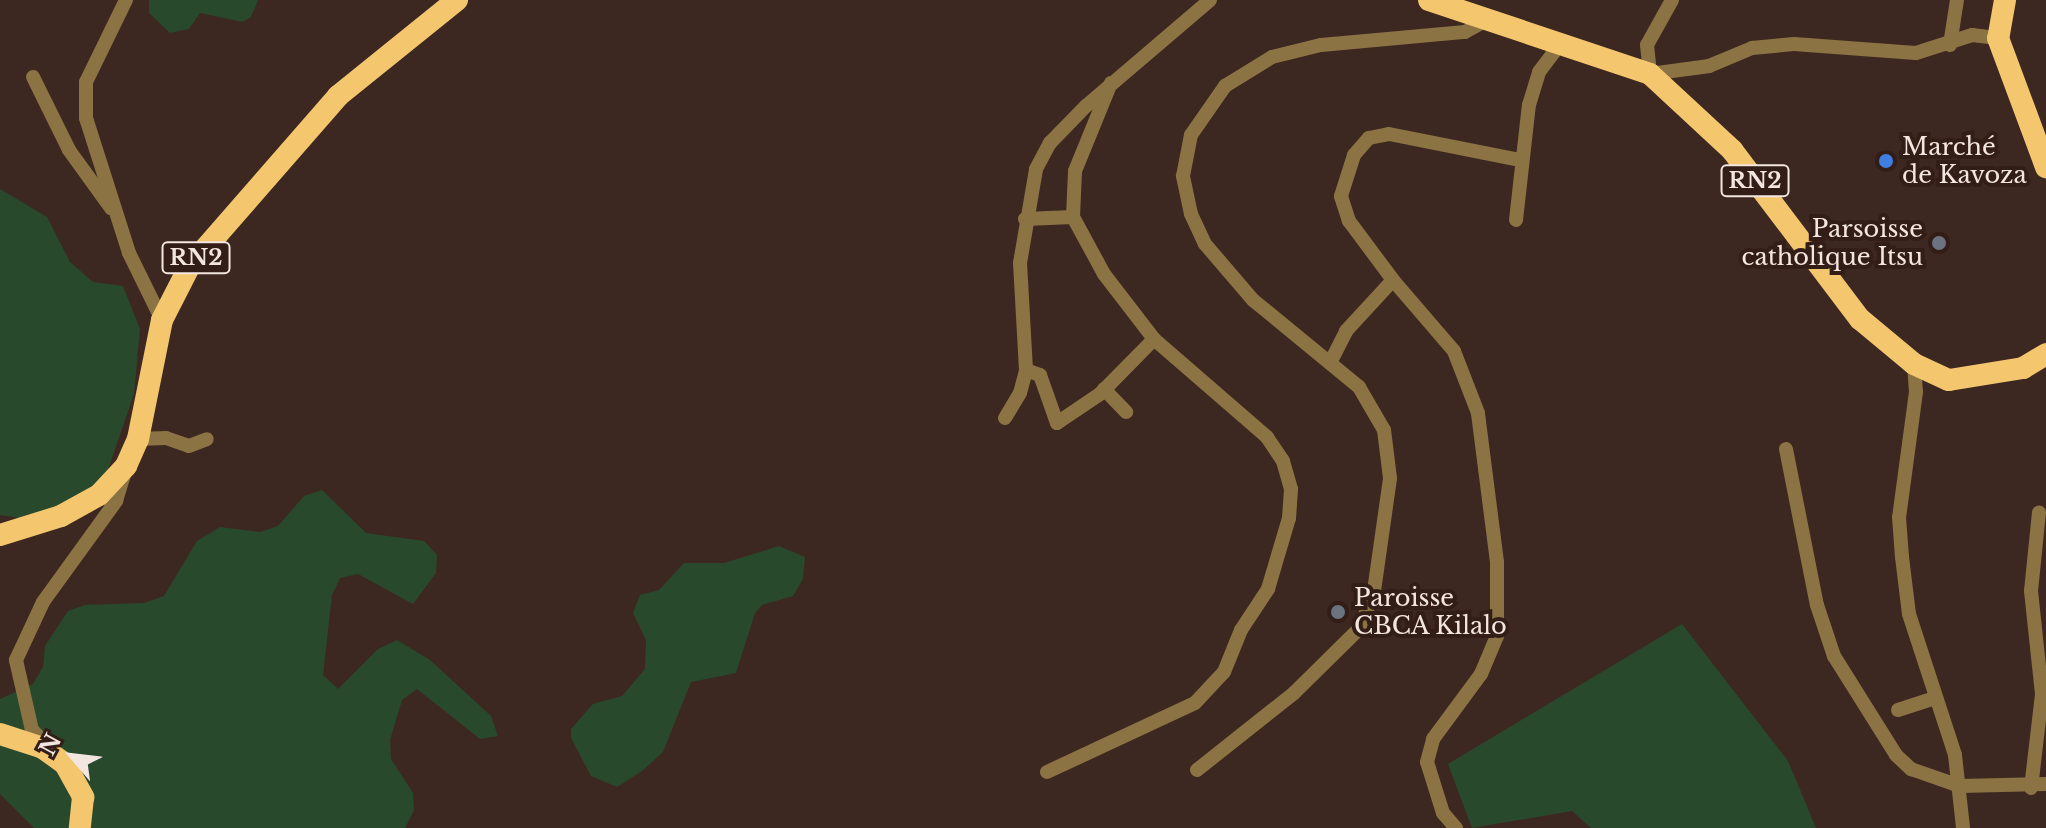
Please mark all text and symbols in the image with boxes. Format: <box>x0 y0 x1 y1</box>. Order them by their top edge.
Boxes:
place label: Marché de Kavoza <box>1902 133 2027 189</box>
marker: Marché de Kavoza <box>1877 152 1895 170</box>
road number: RN2 <box>1719 163 1791 199</box>
place label: Parsoisse catholique Itsu <box>1742 215 1923 271</box>
marker: Parsoisse catholique Itsu <box>1930 234 1948 252</box>
road number: RN2 <box>160 240 232 276</box>
place label: Paroisse CBCA Kilalo <box>1354 584 1508 640</box>
marker: Paroisse CBCA Kilalo <box>1329 603 1347 621</box>
north arrow <box>32 716 112 796</box>
text: N <box>34 729 67 760</box>

